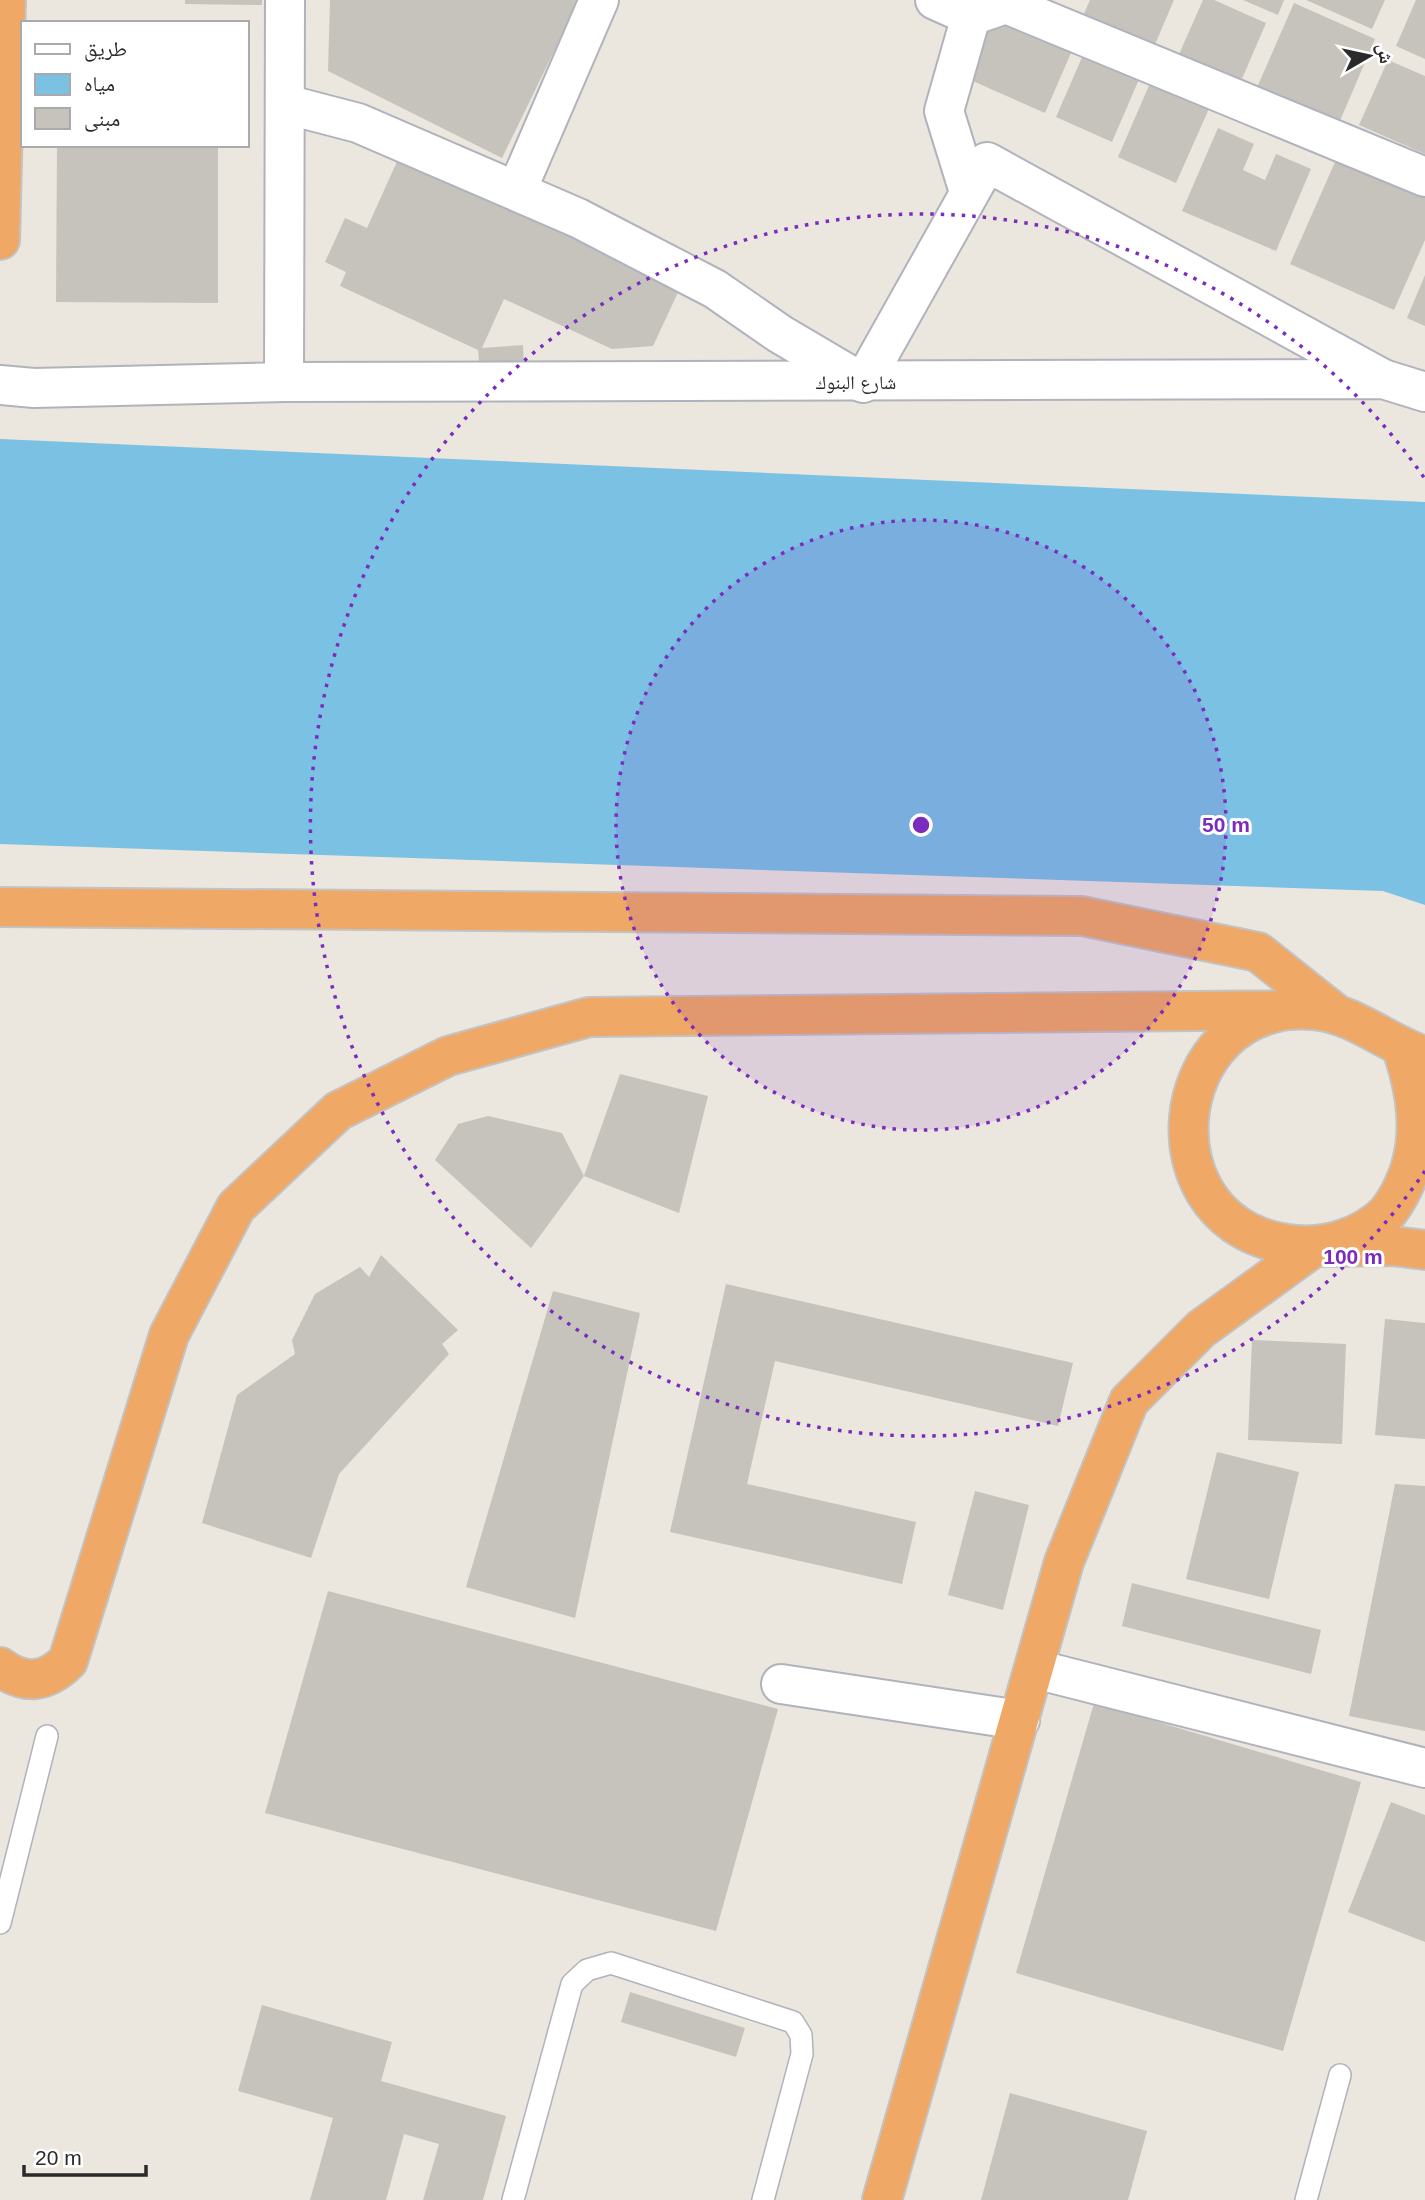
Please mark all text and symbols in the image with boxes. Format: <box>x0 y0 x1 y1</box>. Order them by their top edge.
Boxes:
legend <box>21 21 248 147</box>
north arrow <box>1334 21 1404 91</box>
text: طريق <box>84 37 127 62</box>
text: ش <box>1372 42 1397 65</box>
text: مياه <box>84 72 115 95</box>
text: مبنى <box>84 107 120 132</box>
street label: شارع البنوك <box>816 372 896 394</box>
centre of rings <box>909 813 933 837</box>
text: 50 m <box>1202 813 1250 836</box>
text: 100 m <box>1323 1245 1383 1268</box>
scale bar <box>24 2134 147 2178</box>
text: 20 m <box>35 2146 82 2169</box>

